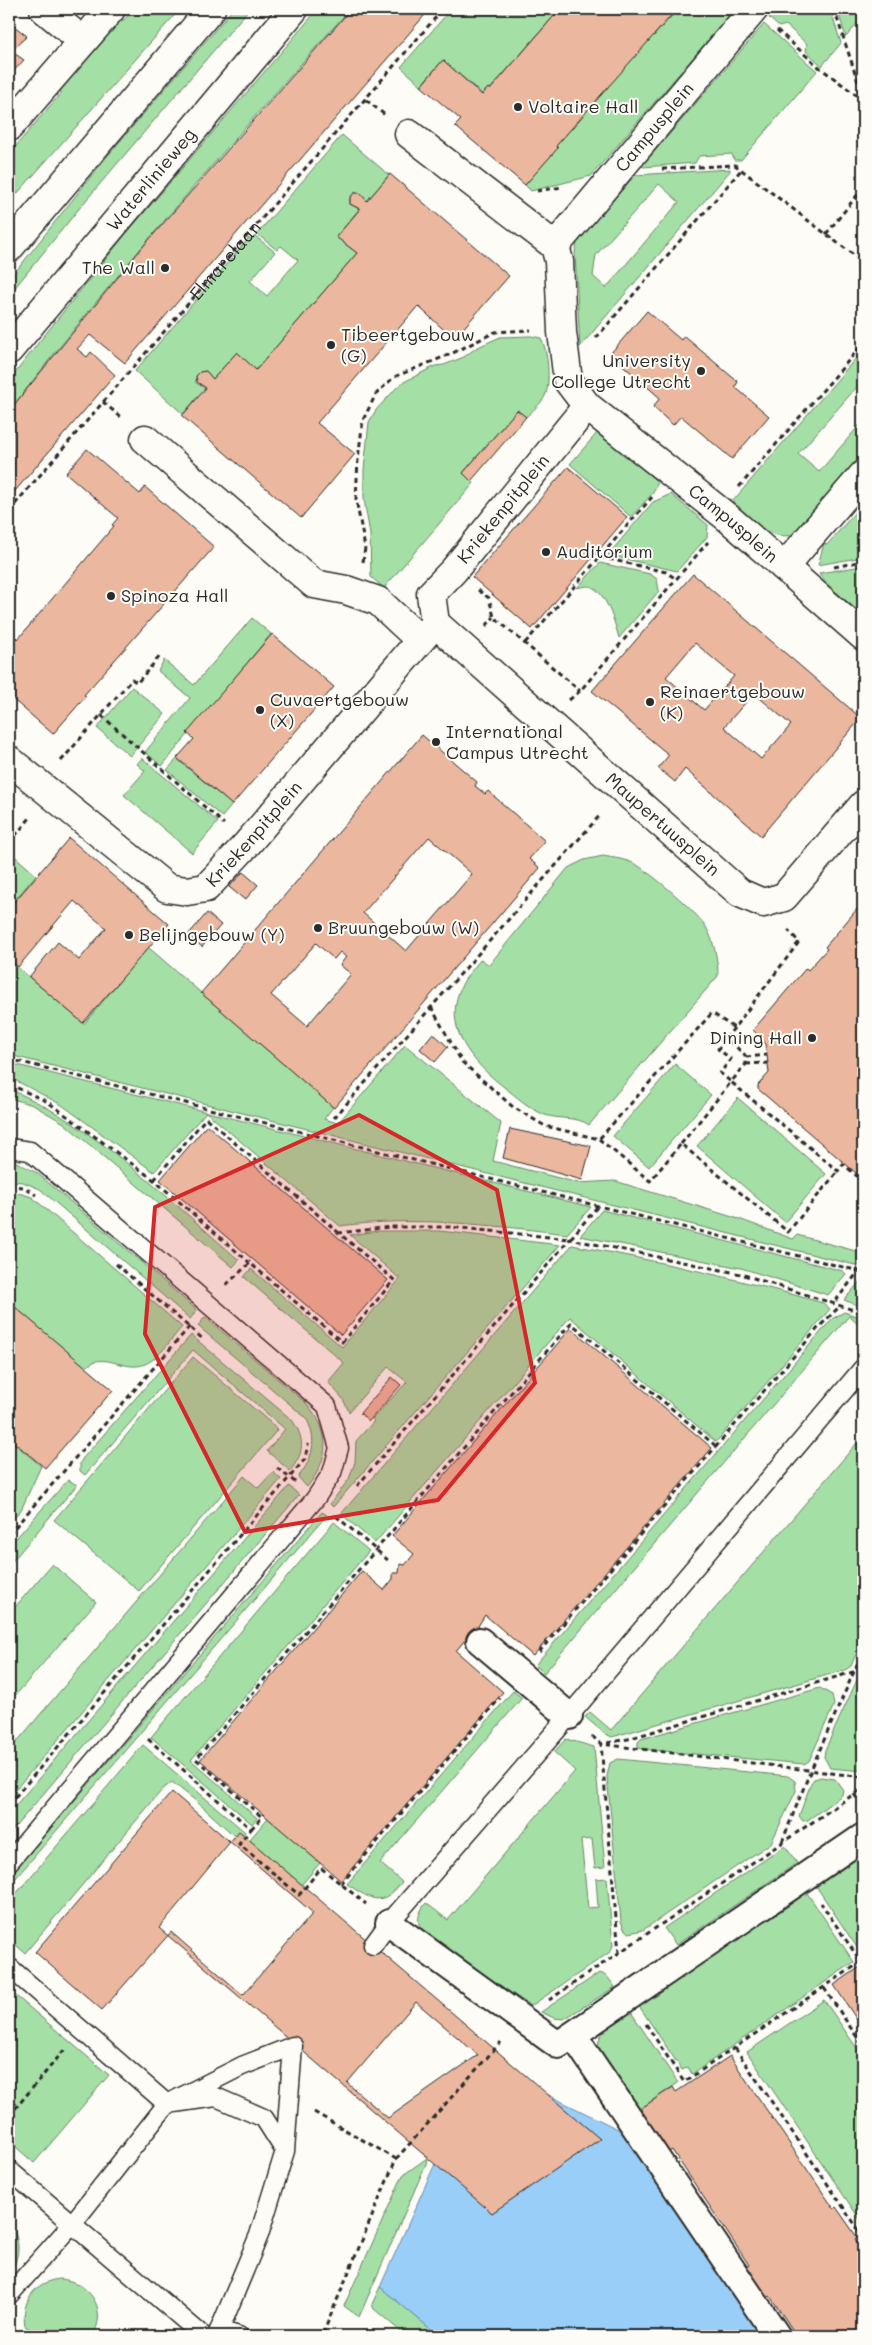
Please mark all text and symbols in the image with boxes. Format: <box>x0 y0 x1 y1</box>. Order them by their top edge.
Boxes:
street label: Campusplein <box>609 77 699 177</box>
place label: Voltaire Hall <box>528 94 638 118</box>
marker: Voltaire Hall <box>512 101 524 113</box>
street label: Waterlinieweg <box>101 122 201 236</box>
street label: Elmarelaan <box>184 215 266 305</box>
place label: The Wall <box>82 255 155 279</box>
marker: The Wall <box>159 262 171 274</box>
place label: Tibeertgebouw (G) <box>341 322 475 367</box>
marker: Tibeertgebouw (G) <box>325 339 337 351</box>
place label: University College Utrecht <box>551 348 691 393</box>
marker: University College Utrecht <box>695 365 707 377</box>
street label: Kriekenpitplein <box>451 449 554 568</box>
street label: Campusplein <box>684 478 784 568</box>
place label: Auditorium <box>556 539 653 563</box>
marker: Auditorium <box>540 546 552 558</box>
place label: Spinoza Hall <box>121 583 228 607</box>
marker: Spinoza Hall <box>105 590 117 602</box>
place label: Reinaertgebouw (K) <box>660 679 805 724</box>
place label: Cuvaertgebouw (X) <box>270 687 409 732</box>
marker: Reinaertgebouw (K) <box>644 696 656 708</box>
marker: Cuvaertgebouw (X) <box>254 704 266 716</box>
place label: International Campus Utrecht <box>446 719 589 764</box>
marker: International Campus Utrecht <box>430 736 442 748</box>
street label: Maupertuusplein <box>601 767 726 881</box>
street label: Kriekenpitplein <box>200 775 307 892</box>
place label: Bruungebouw (W) <box>328 915 479 939</box>
place label: Belijngebouw (Y) <box>139 922 285 946</box>
marker: Bruungebouw (W) <box>312 922 324 934</box>
marker: Belijngebouw (Y) <box>123 929 135 941</box>
place label: Dining Hall <box>709 1025 802 1049</box>
marker: Dining Hall <box>806 1032 818 1044</box>

